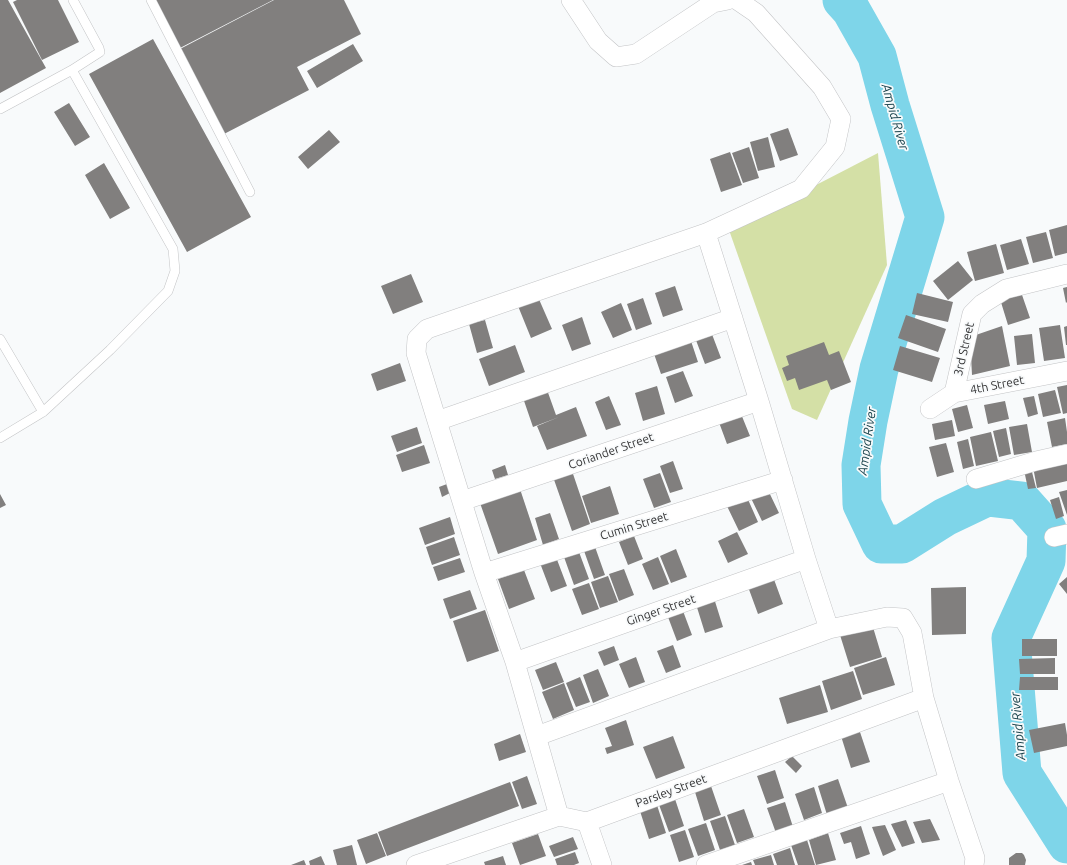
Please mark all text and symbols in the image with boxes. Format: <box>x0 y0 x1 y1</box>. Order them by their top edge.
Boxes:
water label: Ampid River <box>878 82 912 152</box>
street label: 3rd Street <box>951 321 977 377</box>
street label: 4th Street <box>969 373 1025 397</box>
water label: Ampid River <box>855 406 879 476</box>
street label: Coriander Street <box>566 430 656 472</box>
street label: Cumin Street <box>598 509 670 543</box>
street label: Ginger Street <box>625 591 697 629</box>
water label: Ampid River <box>1007 691 1029 761</box>
street label: Parsley Street <box>633 771 709 811</box>

